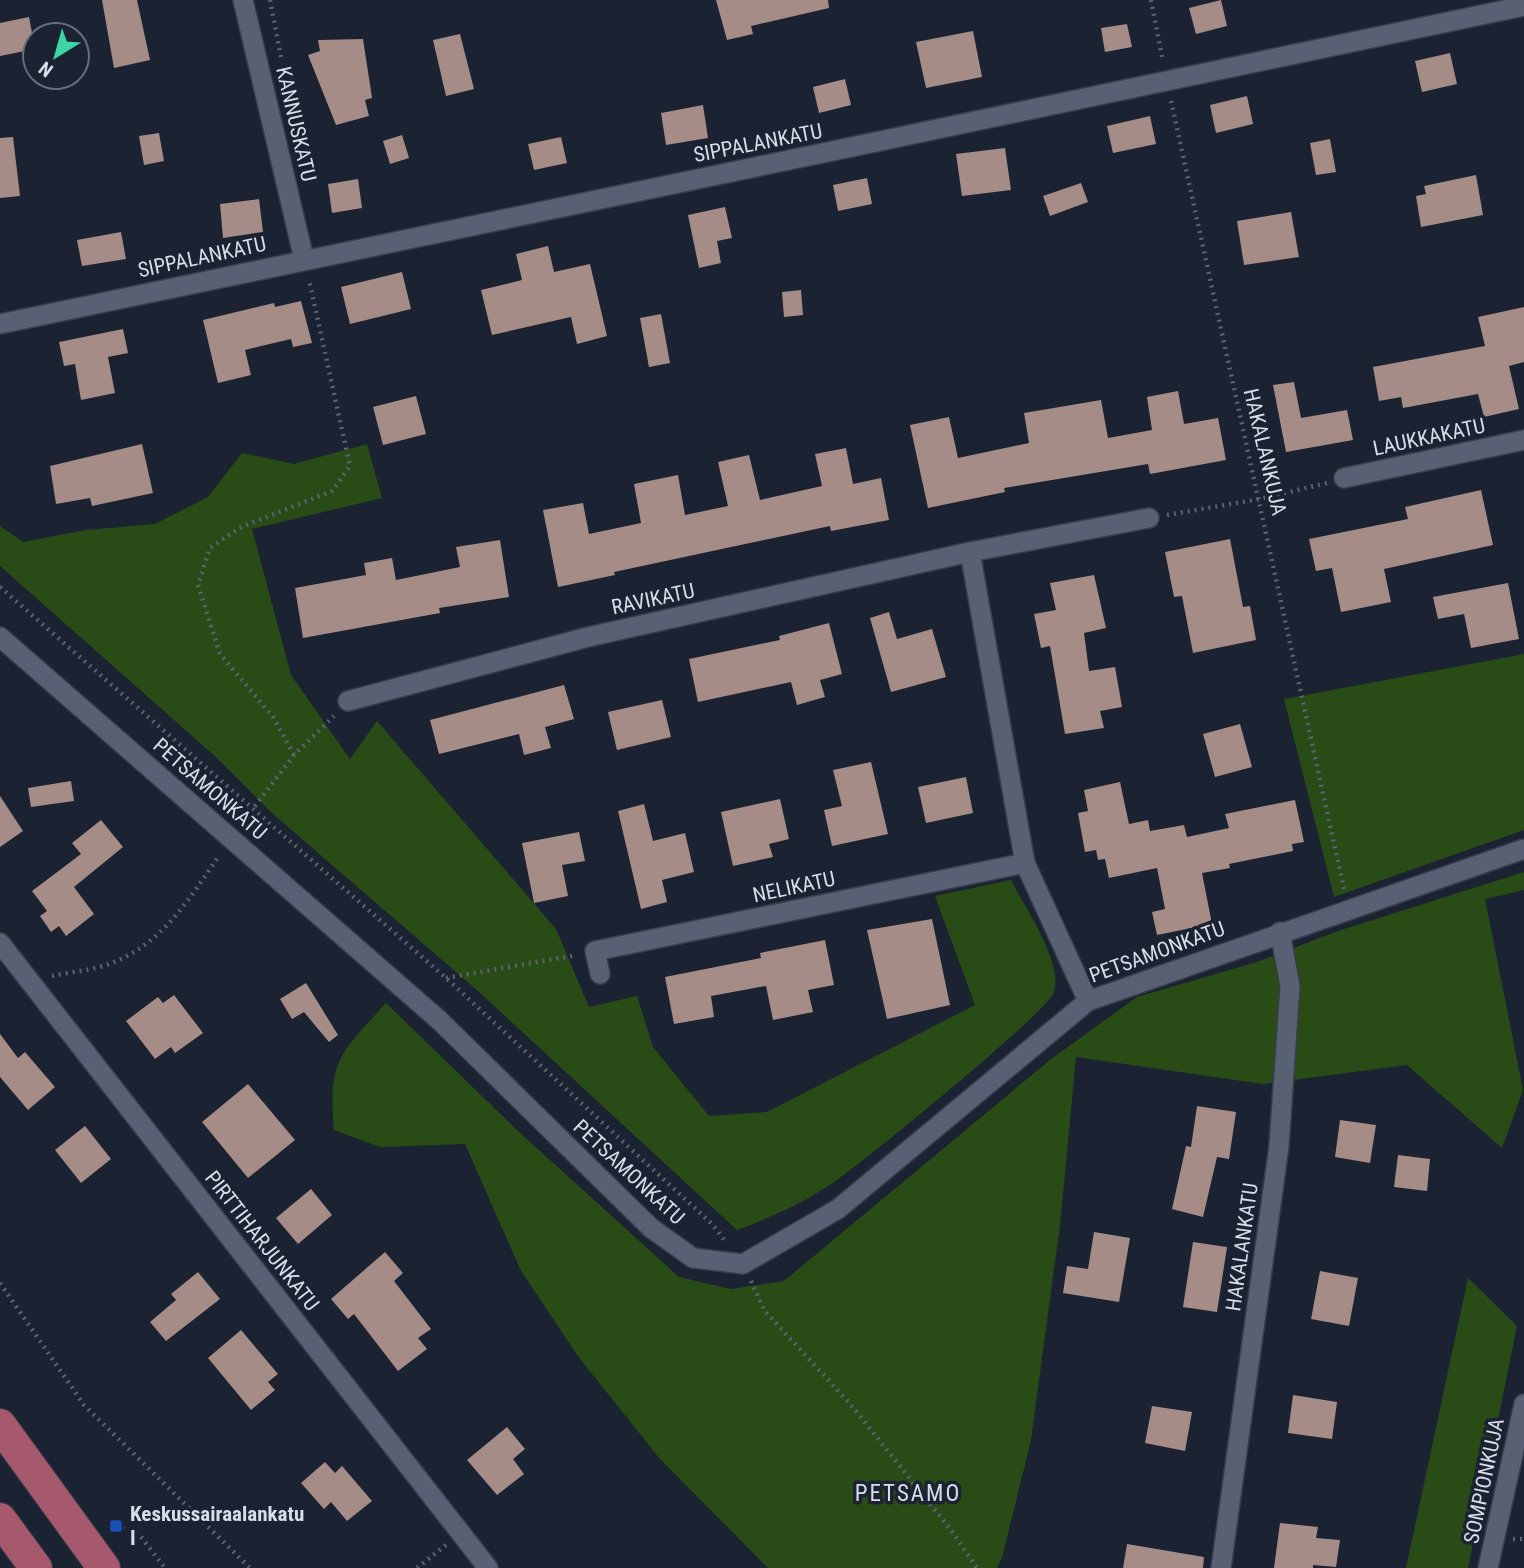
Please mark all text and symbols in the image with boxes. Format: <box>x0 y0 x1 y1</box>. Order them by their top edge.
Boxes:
north arrow <box>21 21 91 91</box>
text: N <box>35 56 58 82</box>
street label: KANNUSKATU <box>271 64 321 184</box>
street label: SIPPALANKATU <box>692 119 824 167</box>
street label: SIPPALANKATU <box>136 232 268 282</box>
street label: HAKALANKUJA <box>1239 386 1291 518</box>
street label: LAUKKAKATU <box>1371 413 1487 461</box>
street label: RAVIKATU <box>609 578 697 620</box>
street label: PETSAMONKATU <box>148 733 272 845</box>
street label: NELIKATU <box>751 867 837 907</box>
street label: PETSAMONKATU <box>1086 916 1228 988</box>
street label: PETSAMONKATU <box>569 1115 689 1229</box>
street label: PIRTTIHARJUNKATU <box>200 1166 324 1316</box>
street label: HAKALANKATU <box>1221 1181 1263 1313</box>
street label: SOMPIONKUJA <box>1459 1416 1509 1546</box>
district label: PETSAMO <box>855 1480 961 1507</box>
place label: Keskussairaalankatu I <box>130 1502 304 1550</box>
marker: Keskussairaalankatu I <box>108 1518 124 1534</box>

